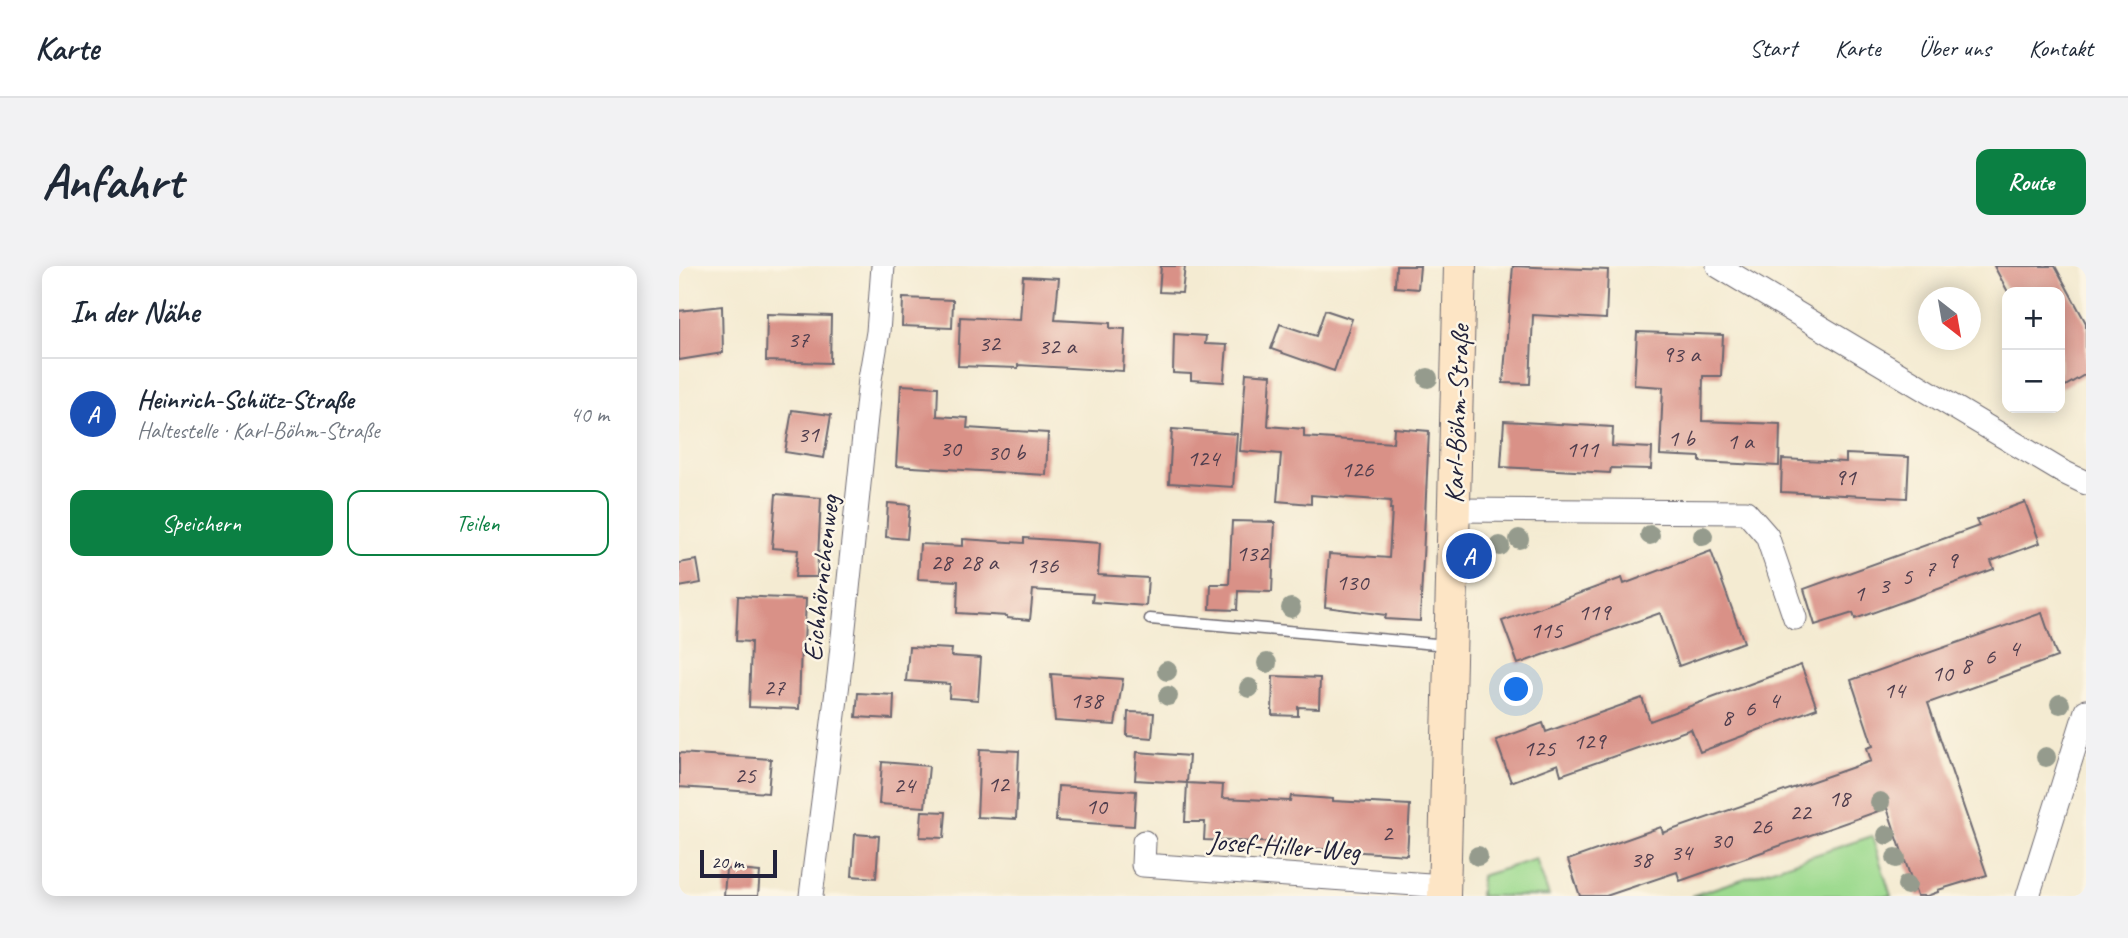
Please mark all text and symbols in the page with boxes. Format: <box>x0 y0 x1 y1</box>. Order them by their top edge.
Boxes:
text: Karte <box>35 27 99 69</box>
text: Start <box>1750 33 1797 63</box>
text: Karte <box>1835 33 1881 63</box>
text: Über uns <box>1919 33 1991 63</box>
text: Kontakt <box>2029 33 2093 63</box>
button: Route <box>1976 149 2086 215</box>
text: Anfahrt <box>42 151 182 213</box>
north arrow <box>1918 287 1981 350</box>
map controls <box>2002 287 2065 413</box>
button: + <box>2002 287 2065 350</box>
text: In der Nähe <box>70 293 199 331</box>
street label: Karl-Böhm-Straße <box>1436 322 1477 504</box>
house number: 37 <box>787 324 810 354</box>
house number: 32 <box>978 328 1002 358</box>
house number: 32 a <box>1038 331 1077 361</box>
house number: 93 a <box>1662 339 1701 369</box>
button: − <box>2002 350 2065 413</box>
text: Heinrich-Schütz-Straße <box>137 383 354 416</box>
text: A <box>87 400 99 429</box>
text: 40 m <box>570 400 609 429</box>
text: Haltestelle · Karl-Böhm-Straße <box>137 416 379 445</box>
house number: 31 <box>797 419 820 449</box>
house number: 1 b <box>1667 423 1696 453</box>
house number: 1 a <box>1726 426 1755 456</box>
house number: 30 <box>939 433 963 463</box>
house number: 111 <box>1566 434 1599 464</box>
house number: 30 b <box>987 437 1026 467</box>
house number: 124 <box>1187 443 1221 473</box>
house number: 126 <box>1341 454 1374 484</box>
house number: 91 <box>1834 462 1857 492</box>
button: Speichern <box>70 490 333 556</box>
button: Teilen <box>347 490 609 556</box>
street label: Eichhörnchenweg <box>794 492 847 663</box>
pin: A <box>1446 530 1492 582</box>
house number: 132 <box>1236 538 1270 568</box>
house number: 9 <box>1947 545 1960 575</box>
house number: 28 <box>930 547 954 577</box>
house number: 28 a <box>960 547 999 577</box>
house number: 136 <box>1026 550 1059 580</box>
house number: 7 <box>1925 553 1937 583</box>
house number: 5 <box>1902 561 1914 591</box>
house number: 130 <box>1336 567 1370 597</box>
house number: 3 <box>1879 570 1892 600</box>
house number: 1 <box>1854 578 1866 608</box>
house number: 119 <box>1578 597 1612 627</box>
house number: 115 <box>1530 615 1563 645</box>
house number: 4 <box>2009 633 2022 663</box>
house number: 6 <box>1985 641 1997 671</box>
house number: 8 <box>1961 650 1974 680</box>
house number: 10 <box>1931 658 1955 688</box>
house number: 27 <box>763 672 786 702</box>
your location <box>1499 672 1533 706</box>
house number: 14 <box>1883 675 1907 705</box>
house number: 138 <box>1070 685 1104 715</box>
house number: 4 <box>1769 685 1782 715</box>
house number: 6 <box>1745 693 1757 723</box>
house number: 8 <box>1722 702 1735 732</box>
house number: 129 <box>1573 726 1607 756</box>
house number: 125 <box>1523 733 1556 763</box>
house number: 25 <box>734 760 757 790</box>
house number: 12 <box>987 769 1011 799</box>
house number: 24 <box>893 770 917 800</box>
house number: 18 <box>1828 783 1852 813</box>
house number: 10 <box>1085 791 1109 821</box>
house number: 22 <box>1789 797 1813 827</box>
house number: 26 <box>1750 811 1773 841</box>
house number: 2 <box>1382 818 1395 848</box>
street label: Josef-Hiller-Weg <box>1205 823 1362 868</box>
house number: 30 <box>1710 825 1734 855</box>
house number: 34 <box>1670 837 1694 867</box>
house number: 38 <box>1630 844 1654 874</box>
scale bar <box>700 847 777 879</box>
text: 20 m <box>711 850 743 874</box>

